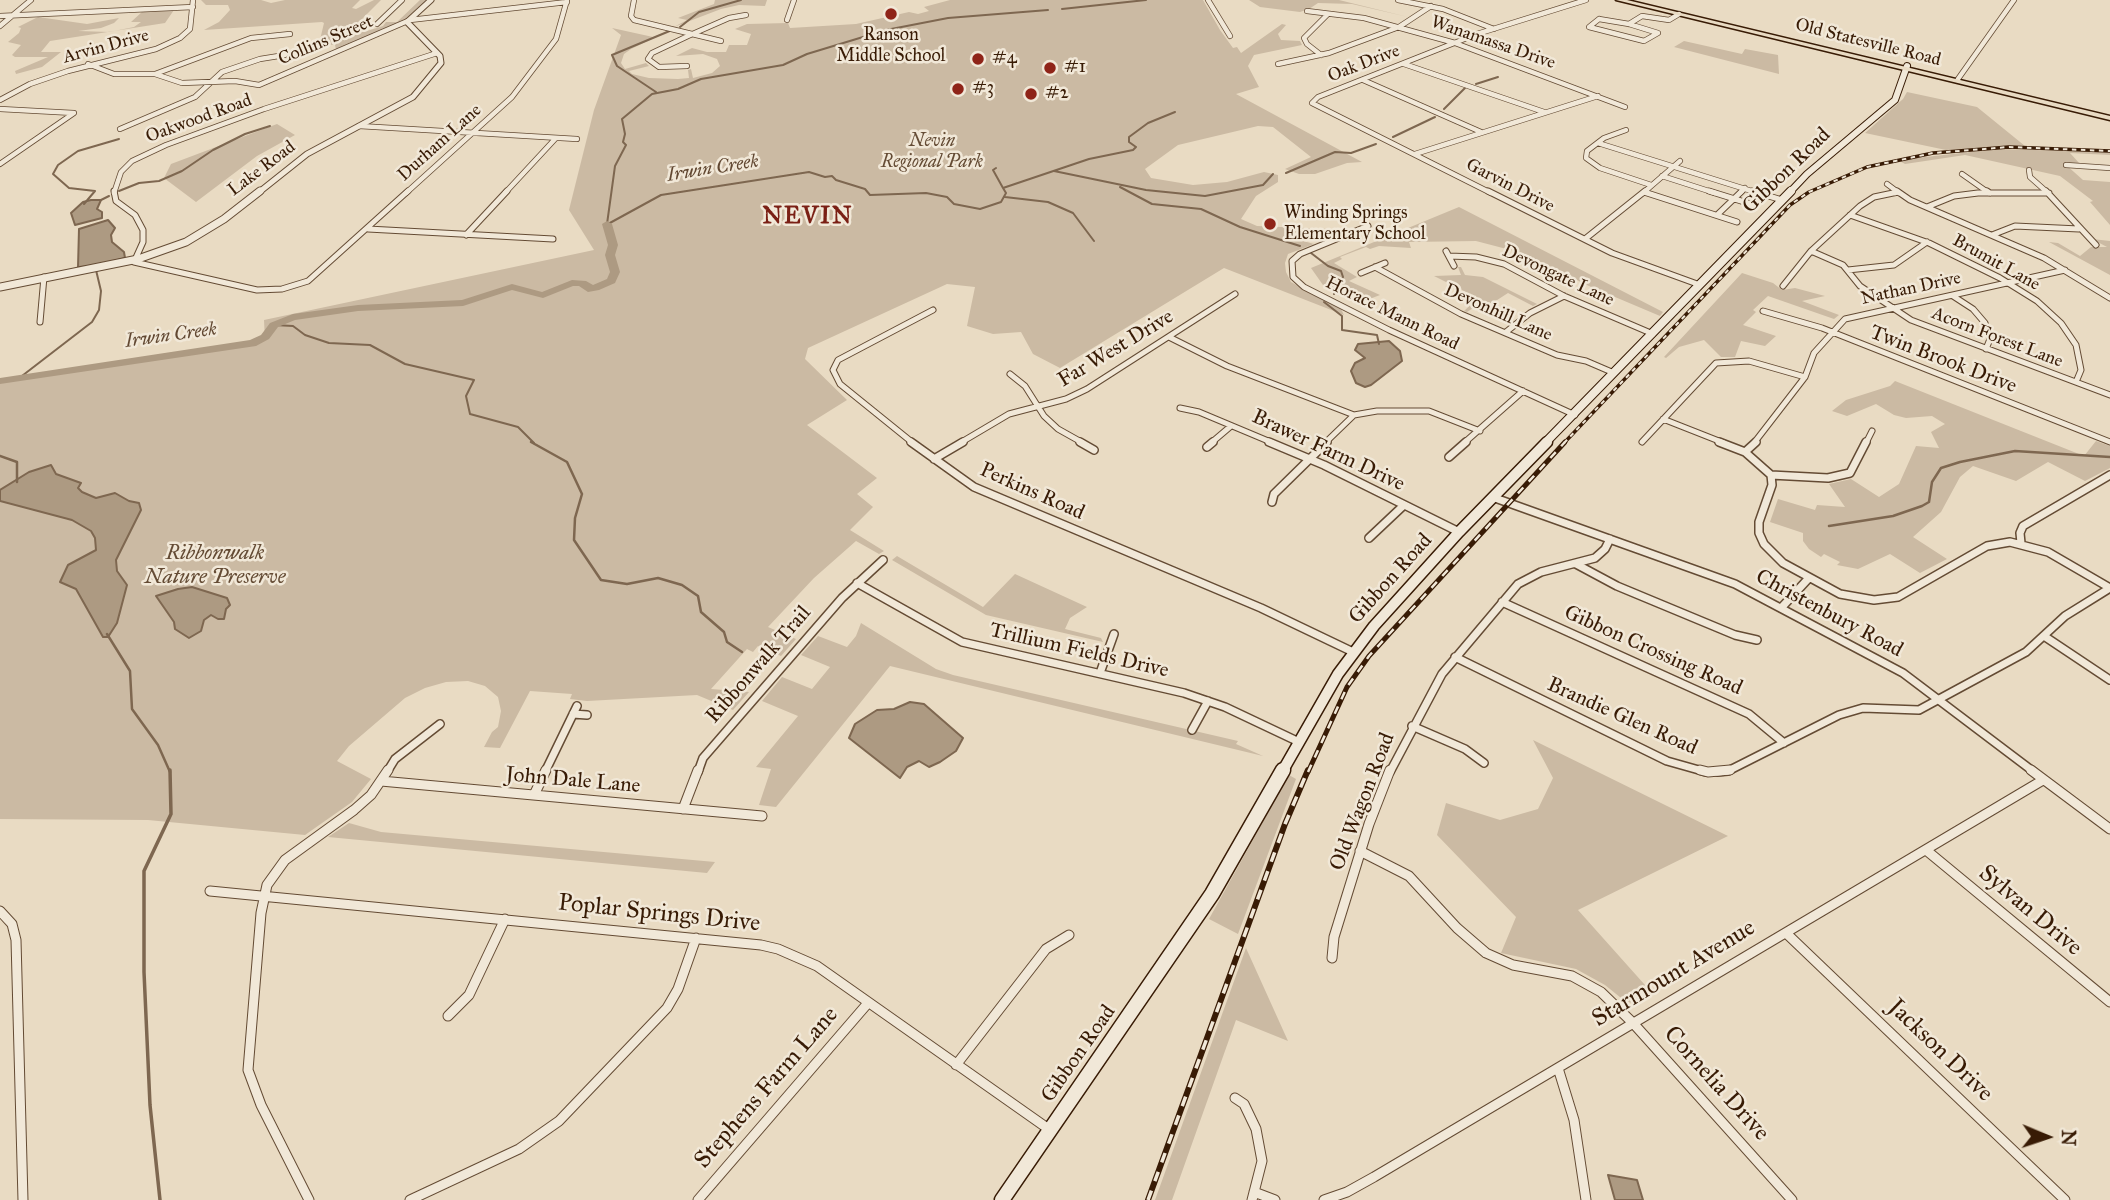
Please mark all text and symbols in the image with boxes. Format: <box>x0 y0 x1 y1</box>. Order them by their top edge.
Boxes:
marker: Ranson Middle School <box>883 6 899 22</box>
street label: Collins Street <box>275 11 377 71</box>
street label: Wanamassa Drive <box>1428 12 1558 74</box>
street label: Old Statesville Road <box>1793 14 1943 72</box>
street label: Arvin Drive <box>61 25 151 69</box>
place label: Ranson Middle School <box>837 25 945 68</box>
street label: Oak Drive <box>1325 40 1403 88</box>
place label: #4 <box>992 48 1017 70</box>
marker: #4 <box>970 51 986 67</box>
place label: #1 <box>1064 57 1086 79</box>
marker: #1 <box>1042 60 1058 76</box>
place label: #3 <box>972 78 994 100</box>
marker: #3 <box>950 81 966 97</box>
place label: #2 <box>1045 83 1069 105</box>
marker: #2 <box>1023 86 1039 102</box>
street label: Oakwood Road <box>143 90 255 148</box>
street label: Durham Lane <box>394 100 486 186</box>
street label: Gibbon Road <box>1738 123 1836 219</box>
park label: Nevin Regional Park <box>881 131 983 174</box>
street label: Lake Road <box>224 137 300 201</box>
water label: Irwin Creek <box>666 151 760 187</box>
street label: Garvin Drive <box>1462 154 1558 218</box>
district label: NEVIN <box>763 203 853 231</box>
place label: Winding Springs Elementary School <box>1284 203 1426 246</box>
marker: Winding Springs Elementary School <box>1262 216 1278 232</box>
street label: Brumit Lane <box>1949 230 2043 296</box>
street label: Devongate Lane <box>1499 241 1617 311</box>
street label: Nathan Drive <box>1859 268 1963 310</box>
street label: Horace Mann Road <box>1322 272 1462 356</box>
street label: Devonhill Lane <box>1441 280 1555 346</box>
street label: Acorn Forest Lane <box>1928 303 2066 373</box>
street label: Far West Drive <box>1054 305 1178 393</box>
water label: Irwin Creek <box>124 318 218 354</box>
street label: Twin Brook Drive <box>1866 320 2020 400</box>
street label: Brawer Farm Drive <box>1248 405 1408 497</box>
street label: Perkins Road <box>976 458 1088 526</box>
street label: Gibbon Road <box>1344 529 1438 629</box>
park label: Ribbonwalk Nature Preserve <box>145 541 285 591</box>
street label: Christenbury Road <box>1751 565 1907 663</box>
street label: Gibbon Crossing Road <box>1560 600 1746 702</box>
street label: Ribbonwalk Trail <box>701 601 817 729</box>
street label: Trillium Fields Drive <box>987 618 1171 684</box>
street label: Brandie Glen Road <box>1543 673 1701 761</box>
street label: Old Wagon Road <box>1325 729 1401 875</box>
street label: John Dale Lane <box>505 763 641 799</box>
street label: Sylvan Drive <box>1972 859 2088 963</box>
street label: Poplar Springs Drive <box>557 889 761 939</box>
street label: Starmount Avenue <box>1587 914 1761 1034</box>
street label: Jackson Drive <box>1881 994 1999 1108</box>
street label: Stephens Farm Lane <box>689 1001 845 1175</box>
street label: Gibbon Road <box>1036 1001 1122 1107</box>
street label: Cornelia Drive <box>1657 1021 1775 1147</box>
north arrow <box>2012 1102 2082 1172</box>
text: N <box>2057 1129 2080 1146</box>

